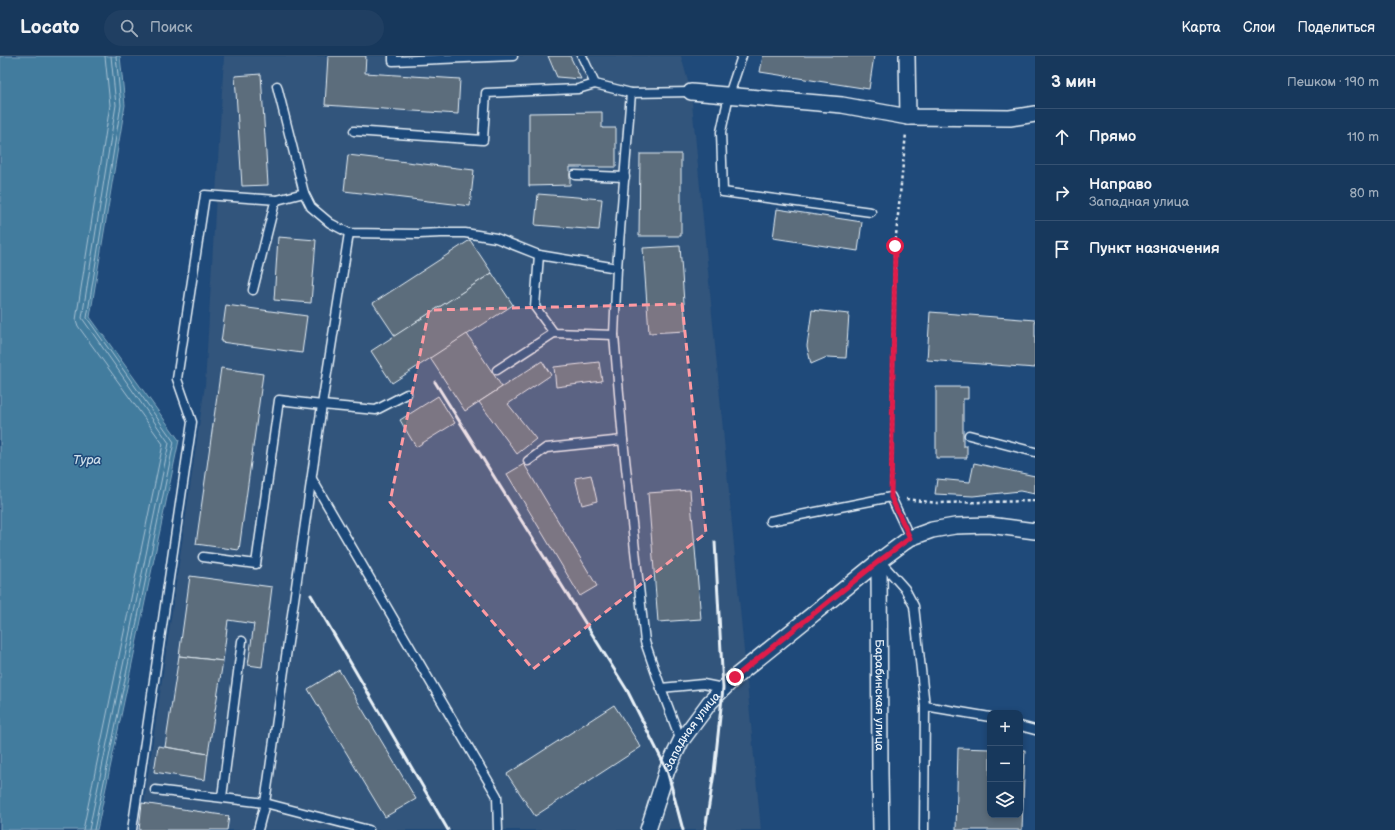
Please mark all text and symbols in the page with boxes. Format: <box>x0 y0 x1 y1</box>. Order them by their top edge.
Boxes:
search box <box>104 10 384 46</box>
text: Locato <box>20 16 80 39</box>
icon: search <box>118 17 140 39</box>
text: Поиск <box>150 18 192 37</box>
text: Карта <box>1181 19 1221 36</box>
text: Слои <box>1243 19 1275 36</box>
text: Поделиться <box>1297 19 1375 36</box>
text: 3 мин <box>1051 72 1096 92</box>
text: Пешком · 190 m <box>1287 74 1379 90</box>
icon: ahead <box>1051 126 1073 148</box>
text: Прямо <box>1089 127 1136 146</box>
text: 110 m <box>1347 129 1379 145</box>
text: Направо <box>1089 175 1152 194</box>
icon: right <box>1051 182 1073 204</box>
text: 80 m <box>1350 185 1379 201</box>
text: Западная улица <box>1089 194 1189 210</box>
route start <box>886 237 904 255</box>
icon: arrive <box>1051 238 1073 260</box>
text: Пункт назначения <box>1089 239 1220 258</box>
water label: Тура <box>73 452 102 468</box>
street label: Барабинская улица <box>872 639 887 751</box>
route end <box>726 668 744 686</box>
street label: Западная улица <box>660 689 723 773</box>
map controls <box>987 710 1023 818</box>
button: + <box>987 710 1023 746</box>
button: − <box>987 746 1023 782</box>
button: layers <box>987 782 1023 818</box>

